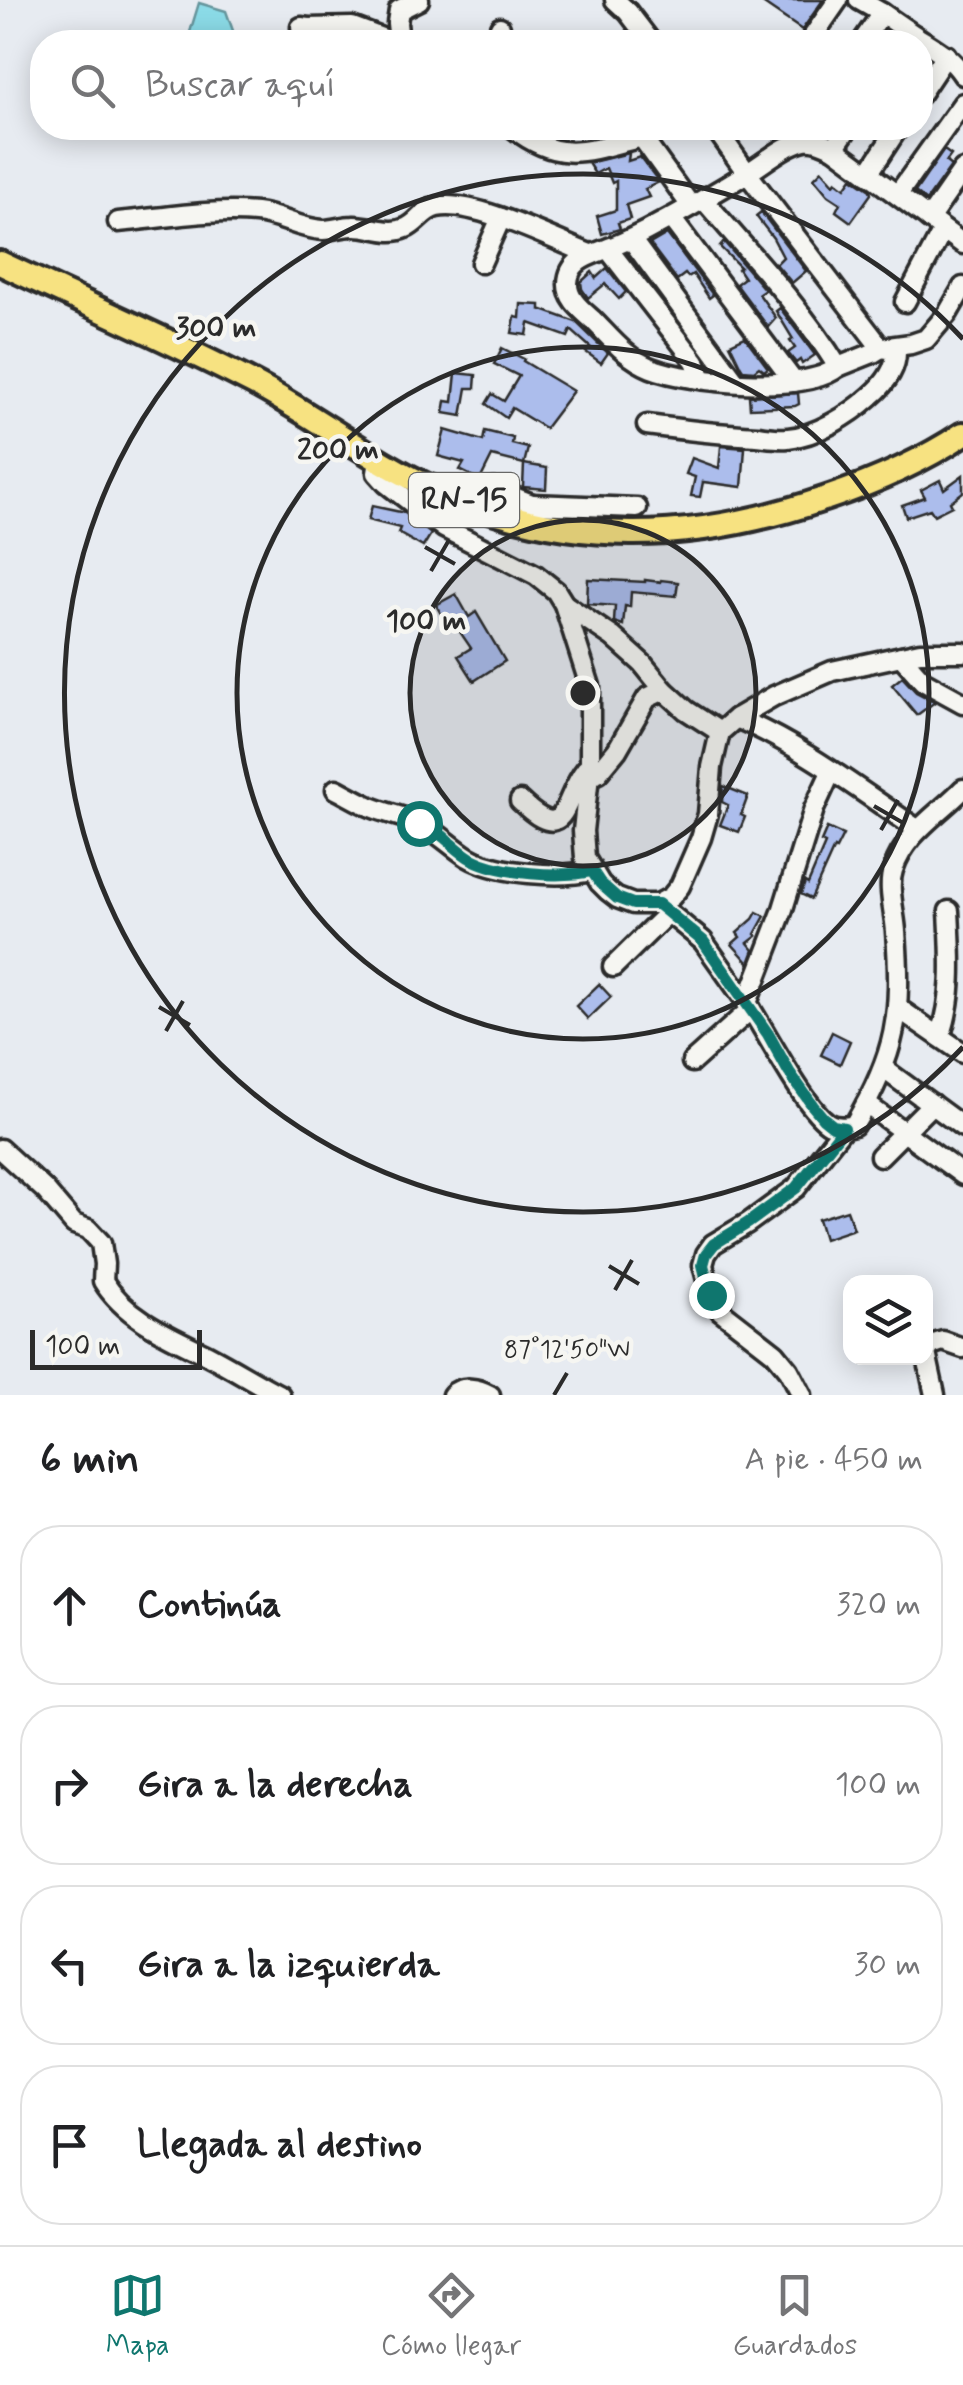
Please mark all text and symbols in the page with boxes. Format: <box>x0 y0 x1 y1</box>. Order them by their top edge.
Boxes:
search box <box>30 30 933 140</box>
icon: search <box>65 58 120 113</box>
text: Buscar aquí <box>145 61 336 110</box>
text: 300 m <box>176 309 256 348</box>
text: 200 m <box>297 431 379 470</box>
road number: RN-15 <box>409 473 519 527</box>
text: 100 m <box>386 602 466 641</box>
centre of rings <box>565 675 601 711</box>
route start <box>397 801 443 847</box>
route end <box>689 1273 735 1319</box>
map controls <box>843 1275 933 1365</box>
button: layers <box>843 1275 933 1365</box>
scale bar <box>30 1325 202 1370</box>
text: 100 m <box>45 1329 120 1366</box>
text: 87°12'50"W <box>504 1334 630 1367</box>
text: 6 min <box>40 1433 139 1488</box>
text: A pie · 450 m <box>744 1439 923 1481</box>
icon: ahead <box>42 1578 97 1633</box>
text: Continúa <box>137 1581 282 1630</box>
text: 320 m <box>836 1584 921 1626</box>
icon: right <box>42 1758 97 1813</box>
text: Gira a la derecha <box>137 1761 413 1810</box>
text: 100 m <box>835 1764 921 1806</box>
icon: left <box>42 1938 97 1993</box>
text: Gira a la izquierda <box>137 1941 440 1990</box>
text: 30 m <box>854 1944 921 1986</box>
icon: arrive <box>42 2118 97 2173</box>
text: Llegada al destino <box>137 2121 422 2170</box>
tab: Mapa <box>106 2268 170 2365</box>
tab: Cómo llegar <box>381 2268 521 2365</box>
tab: Guardados <box>733 2268 857 2365</box>

